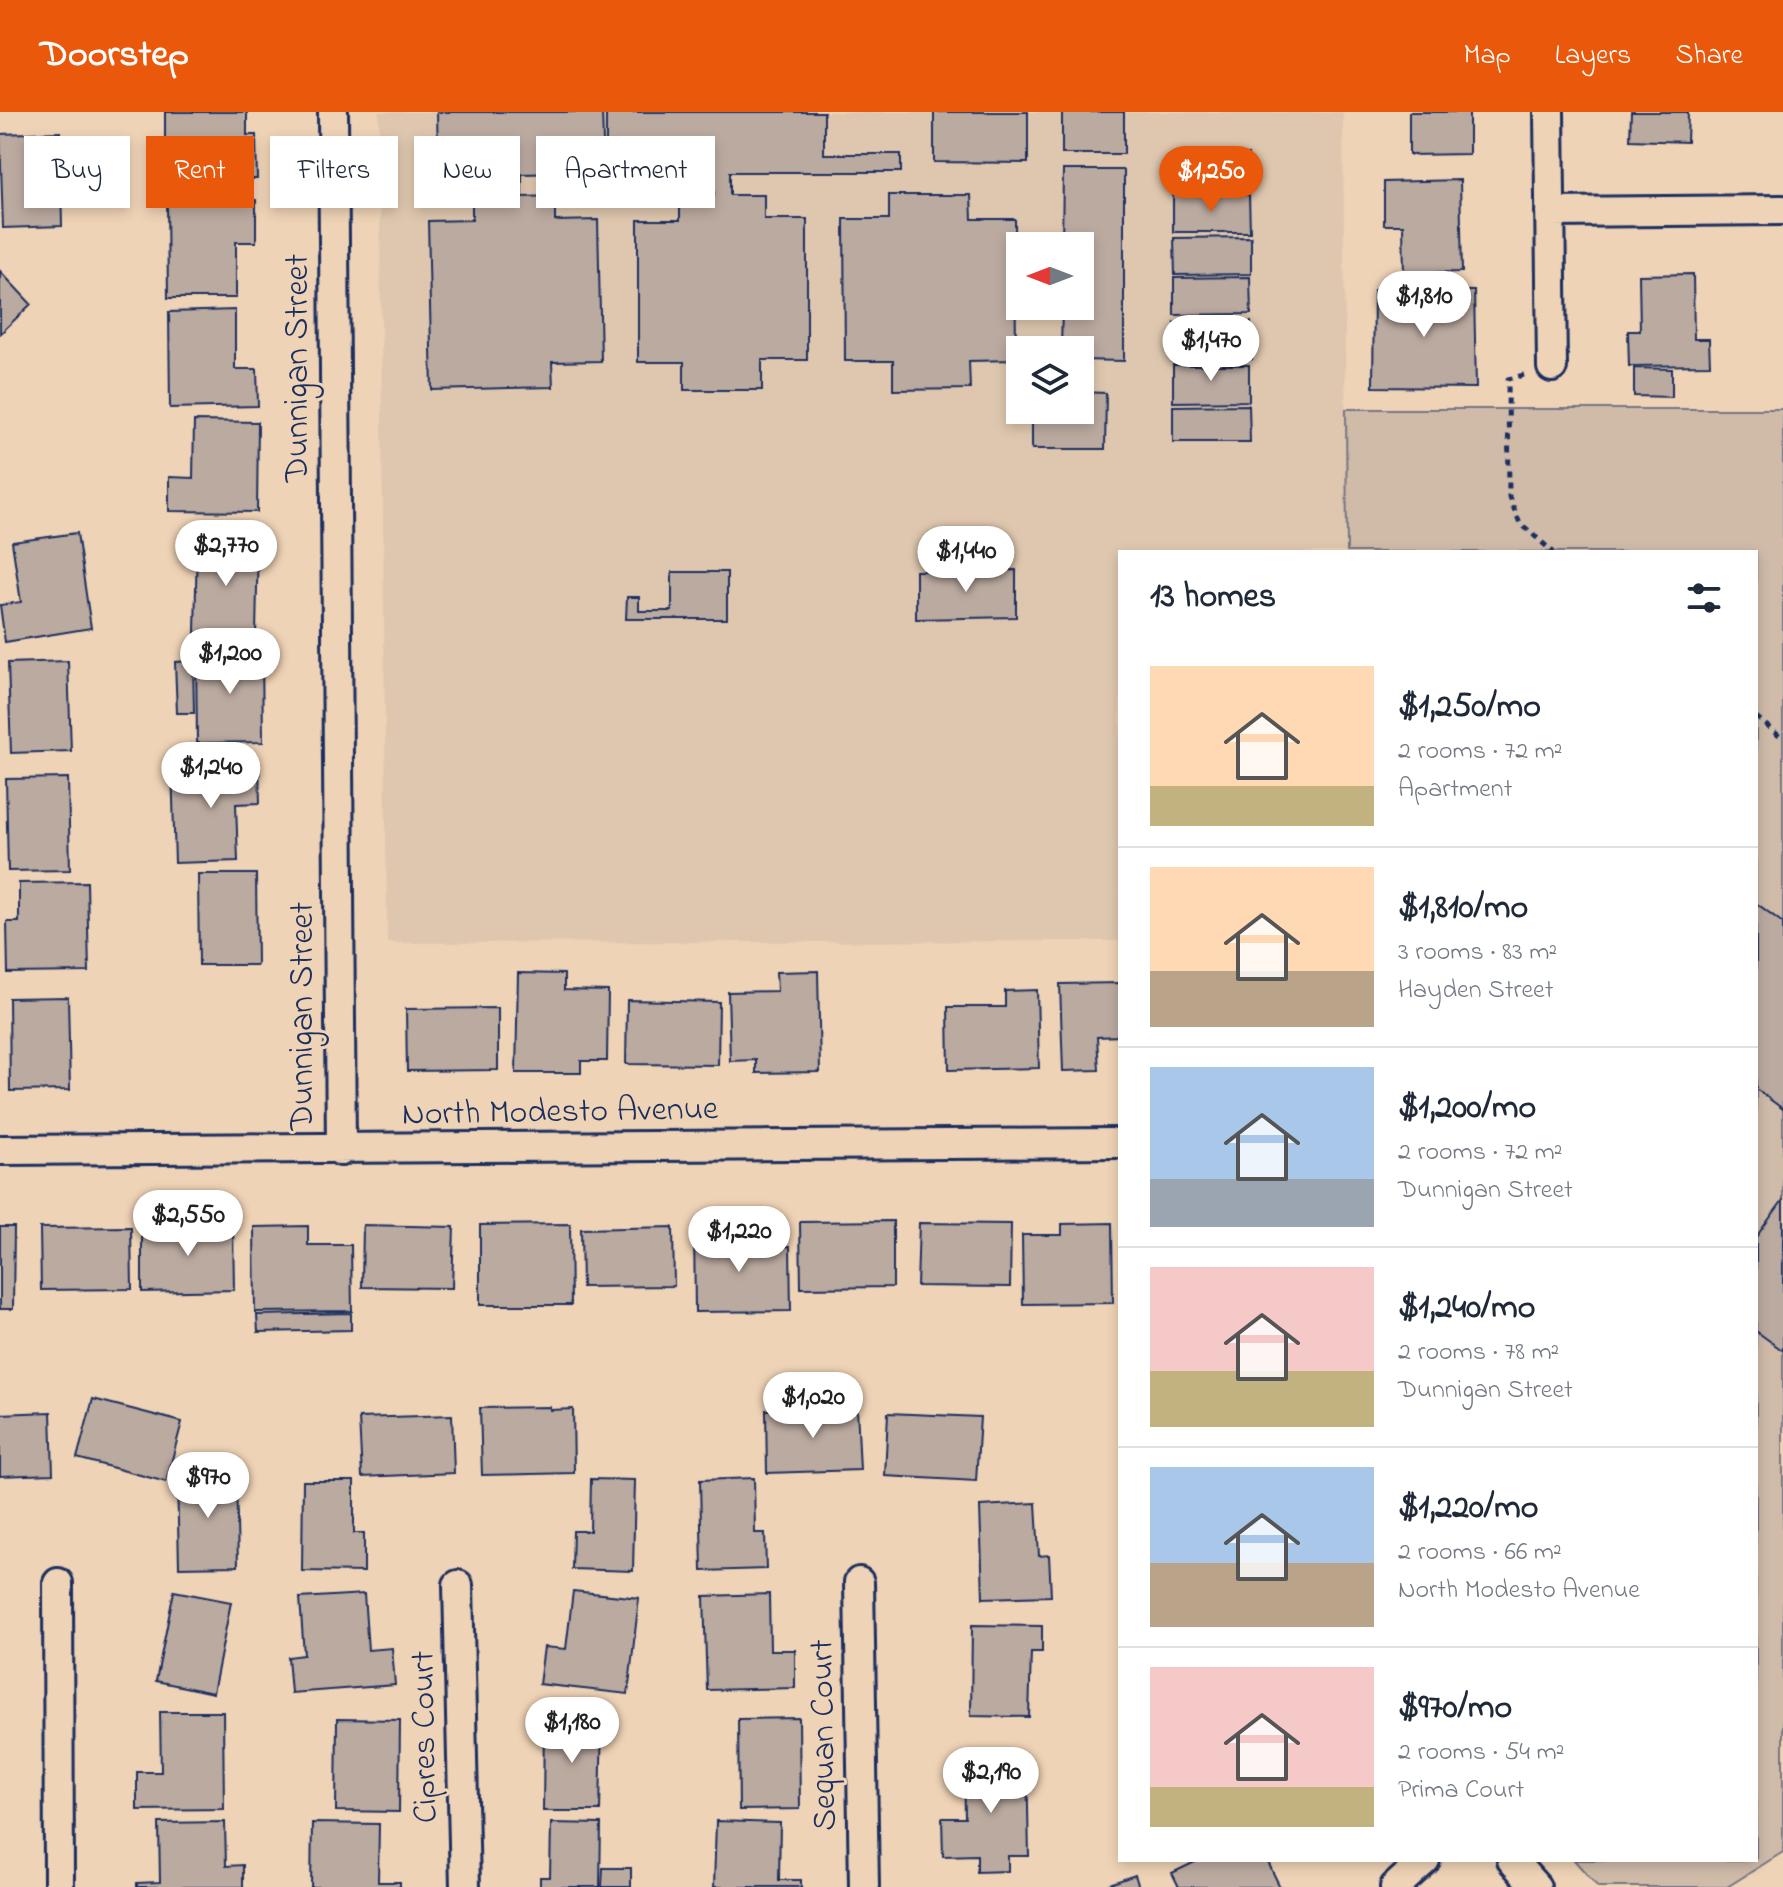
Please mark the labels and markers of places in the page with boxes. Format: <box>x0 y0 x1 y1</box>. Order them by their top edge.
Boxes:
pin: $1,250 <box>1146 146 1276 214</box>
pin: $1,810 <box>1359 271 1489 339</box>
pin: $1,470 <box>1146 315 1276 383</box>
pin: $2,770 <box>161 520 291 588</box>
pin: $1,440 <box>901 526 1031 594</box>
pin: $1,200 <box>165 628 295 696</box>
pin: $1,240 <box>146 742 276 810</box>
pin: $2,550 <box>123 1190 253 1258</box>
pin: $1,220 <box>674 1206 804 1274</box>
pin: $1,020 <box>748 1372 878 1440</box>
pin: $970 <box>161 1452 255 1520</box>
pin: $1,180 <box>507 1697 637 1765</box>
pin: $2,190 <box>926 1747 1056 1815</box>

